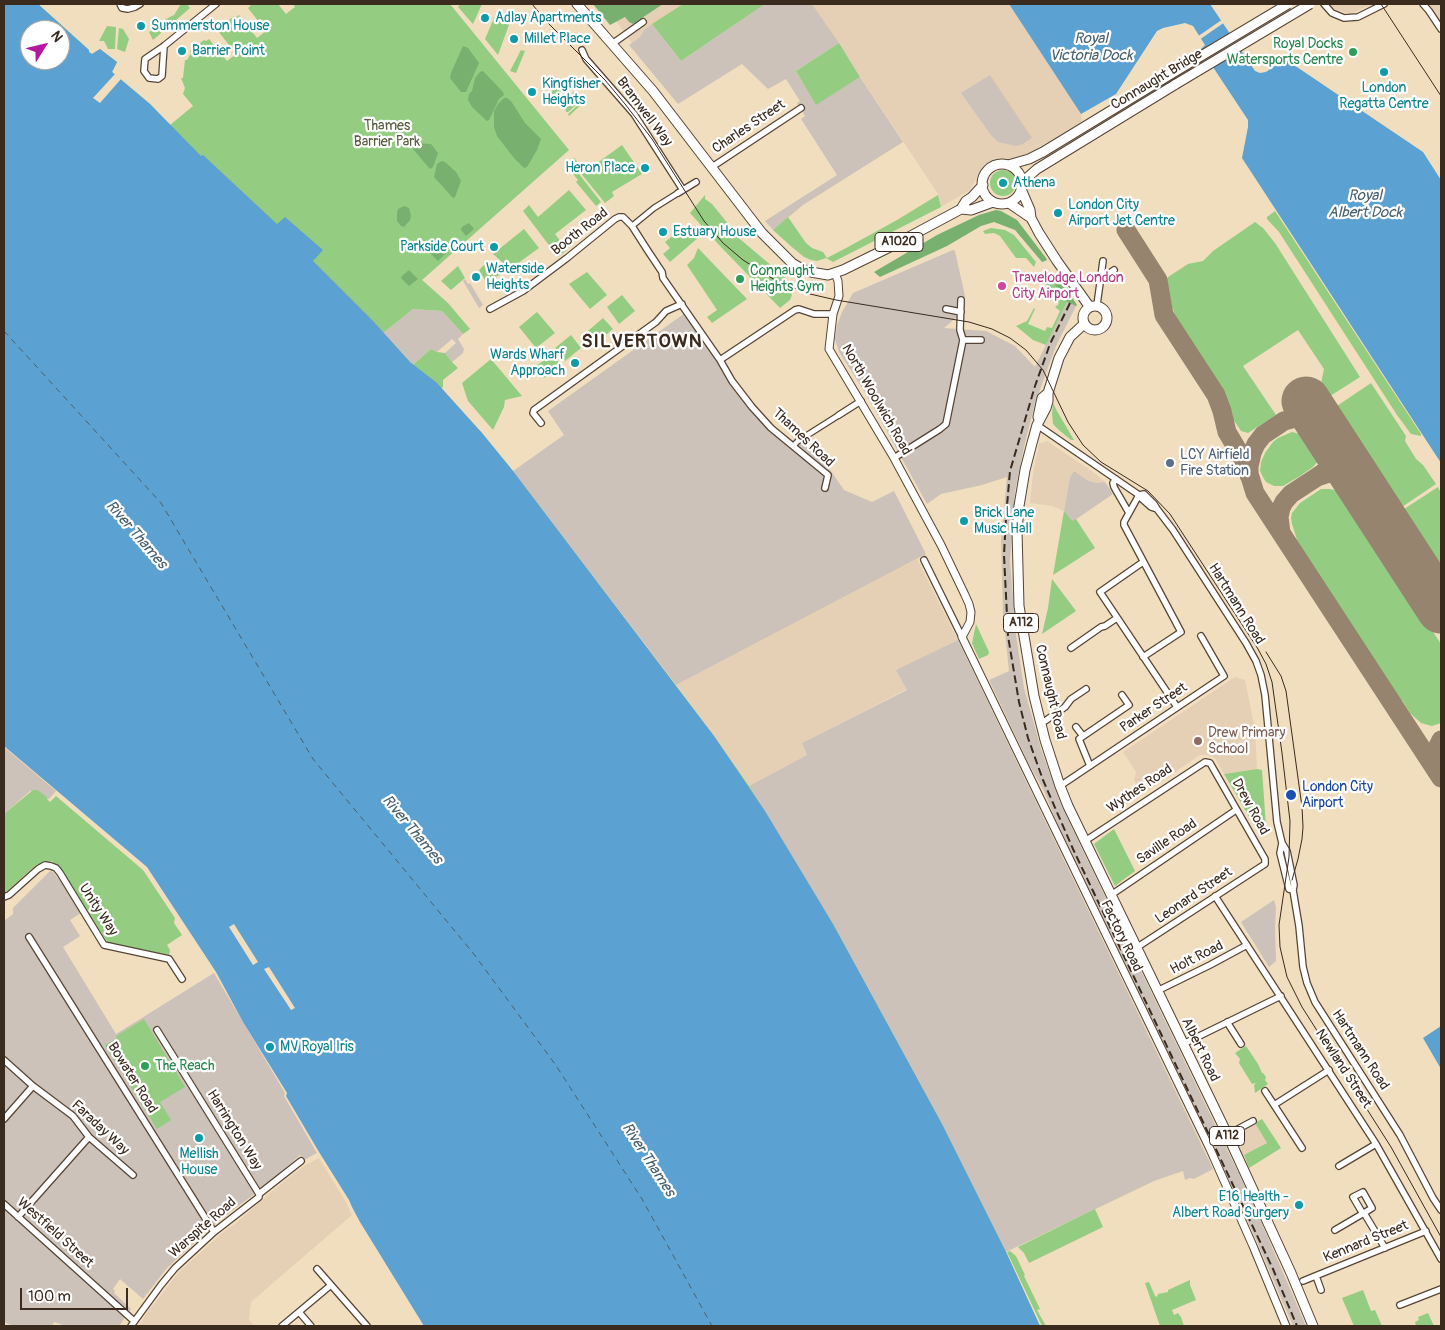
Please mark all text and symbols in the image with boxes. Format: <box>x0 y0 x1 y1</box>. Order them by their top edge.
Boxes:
place label: Adlay Apartments <box>495 10 601 26</box>
marker: Adlay Apartments <box>479 12 491 24</box>
place label: Summerston House <box>151 18 269 34</box>
north arrow <box>20 20 70 70</box>
marker: Summerston House <box>135 20 147 32</box>
text: N <box>47 28 66 45</box>
water label: Royal Victoria Dock <box>1050 30 1132 65</box>
place label: Millet Place <box>524 31 590 47</box>
marker: Millet Place <box>508 33 520 45</box>
place label: Royal Docks Watersports Centre <box>1227 36 1343 68</box>
place label: Barrier Point <box>192 43 265 59</box>
marker: Barrier Point <box>176 45 188 57</box>
street label: Connaught Bridge <box>1108 46 1206 114</box>
marker: Royal Docks Watersports Centre <box>1347 46 1359 58</box>
marker: London Regatta Centre <box>1378 66 1390 78</box>
street label: Bramwell Way <box>613 74 675 150</box>
place label: Kingfisher Heights <box>542 76 601 108</box>
place label: London Regatta Centre <box>1339 80 1429 112</box>
marker: Kingfisher Heights <box>526 86 538 98</box>
street label: Charles Street <box>709 96 789 158</box>
park label: Thames Barrier Park <box>354 118 420 150</box>
place label: Heron Place <box>565 160 635 176</box>
marker: Heron Place <box>639 162 651 174</box>
place label: Athena <box>1013 175 1055 191</box>
marker: Athena <box>997 177 1009 189</box>
water label: Royal Albert Dock <box>1328 187 1402 222</box>
place label: London City Airport Jet Centre <box>1068 197 1175 230</box>
street label: Booth Road <box>548 205 612 259</box>
marker: London City Airport Jet Centre <box>1052 207 1064 219</box>
place label: Estuary House <box>673 224 756 240</box>
marker: Estuary House <box>657 226 669 238</box>
road number: A1020 <box>875 232 923 252</box>
place label: Parkside Court <box>400 239 484 255</box>
marker: Parkside Court <box>488 241 500 253</box>
place label: Waterside Heights <box>486 261 544 294</box>
place label: Connaught Heights Gym <box>750 263 824 296</box>
place label: Travelodge London City Airport <box>1012 270 1124 302</box>
marker: Waterside Heights <box>470 271 482 283</box>
marker: Connaught Heights Gym <box>734 273 746 285</box>
marker: Travelodge London City Airport <box>996 280 1008 292</box>
district label: SILVERTOWN <box>580 331 704 353</box>
street label: North Woolwich Road <box>837 342 915 458</box>
place label: Wards Wharf Approach <box>490 347 565 380</box>
marker: Wards Wharf Approach <box>569 357 581 369</box>
street label: Thames Road <box>769 405 837 471</box>
place label: LCY Airfield Fire Station <box>1180 447 1250 480</box>
marker: LCY Airfield Fire Station <box>1164 457 1176 469</box>
water label: River Thames <box>102 497 170 573</box>
place label: Brick Lane Music Hall <box>974 505 1034 538</box>
marker: Brick Lane Music Hall <box>958 515 970 527</box>
street label: Hartmann Road <box>1204 560 1268 648</box>
road number: A112 <box>1004 614 1038 632</box>
street label: Connaught Road <box>1031 643 1069 741</box>
street label: Parker Street <box>1117 679 1191 737</box>
place label: Drew Primary School <box>1208 725 1285 758</box>
marker: Drew Primary School <box>1192 735 1204 747</box>
street label: Wythes Road <box>1104 761 1176 817</box>
street label: Drew Road <box>1228 776 1272 838</box>
place label: London City Airport <box>1302 779 1373 812</box>
marker: London City Airport <box>1284 788 1298 802</box>
water label: River Thames <box>378 792 446 868</box>
street label: Saville Road <box>1134 816 1200 868</box>
street label: Leonard Street <box>1152 864 1236 928</box>
street label: Unity Way <box>75 881 121 939</box>
street label: Factory Road <box>1096 898 1146 974</box>
street label: Holt Road <box>1168 937 1226 979</box>
street label: Hartmann Road <box>1328 1007 1392 1093</box>
street label: Albert Road <box>1177 1015 1223 1085</box>
street label: Newland Street <box>1311 1026 1375 1112</box>
street label: Bowater Road <box>104 1039 160 1117</box>
place label: MV Royal Iris <box>280 1039 354 1055</box>
marker: MV Royal Iris <box>264 1041 276 1053</box>
place label: The Reach <box>155 1058 214 1074</box>
marker: The Reach <box>139 1060 151 1072</box>
street label: Harrington Way <box>203 1087 265 1173</box>
street label: Faraday Way <box>68 1097 132 1159</box>
water label: River Thames <box>617 1120 679 1200</box>
road number: A112 <box>1210 1126 1244 1146</box>
marker: Mellish House <box>193 1132 205 1144</box>
place label: Mellish House <box>180 1146 218 1178</box>
place label: E16 Health - Albert Road Surgery <box>1172 1189 1289 1222</box>
street label: Westfield Street <box>13 1194 97 1272</box>
street label: Warspite Road <box>166 1194 240 1262</box>
marker: E16 Health - Albert Road Surgery <box>1293 1199 1305 1211</box>
street label: Kennard Street <box>1321 1217 1411 1267</box>
scale bar <box>22 1278 130 1310</box>
text: 100 m <box>28 1287 71 1306</box>

